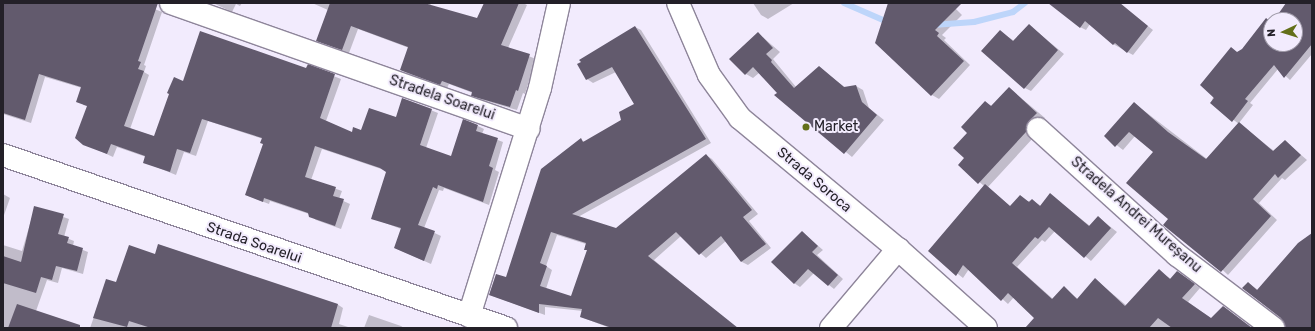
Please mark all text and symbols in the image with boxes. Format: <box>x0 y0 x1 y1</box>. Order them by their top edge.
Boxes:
north arrow <box>1263 12 1303 52</box>
text: N <box>1265 28 1278 37</box>
street label: Stradela Soarelui <box>387 72 497 124</box>
place label: Market <box>814 119 858 135</box>
marker: Market <box>801 122 811 132</box>
street label: Strada Soroca <box>773 144 855 216</box>
street label: Stradela Andrei Mureșanu <box>1067 153 1205 277</box>
street label: Strada Soarelui <box>204 219 304 267</box>

